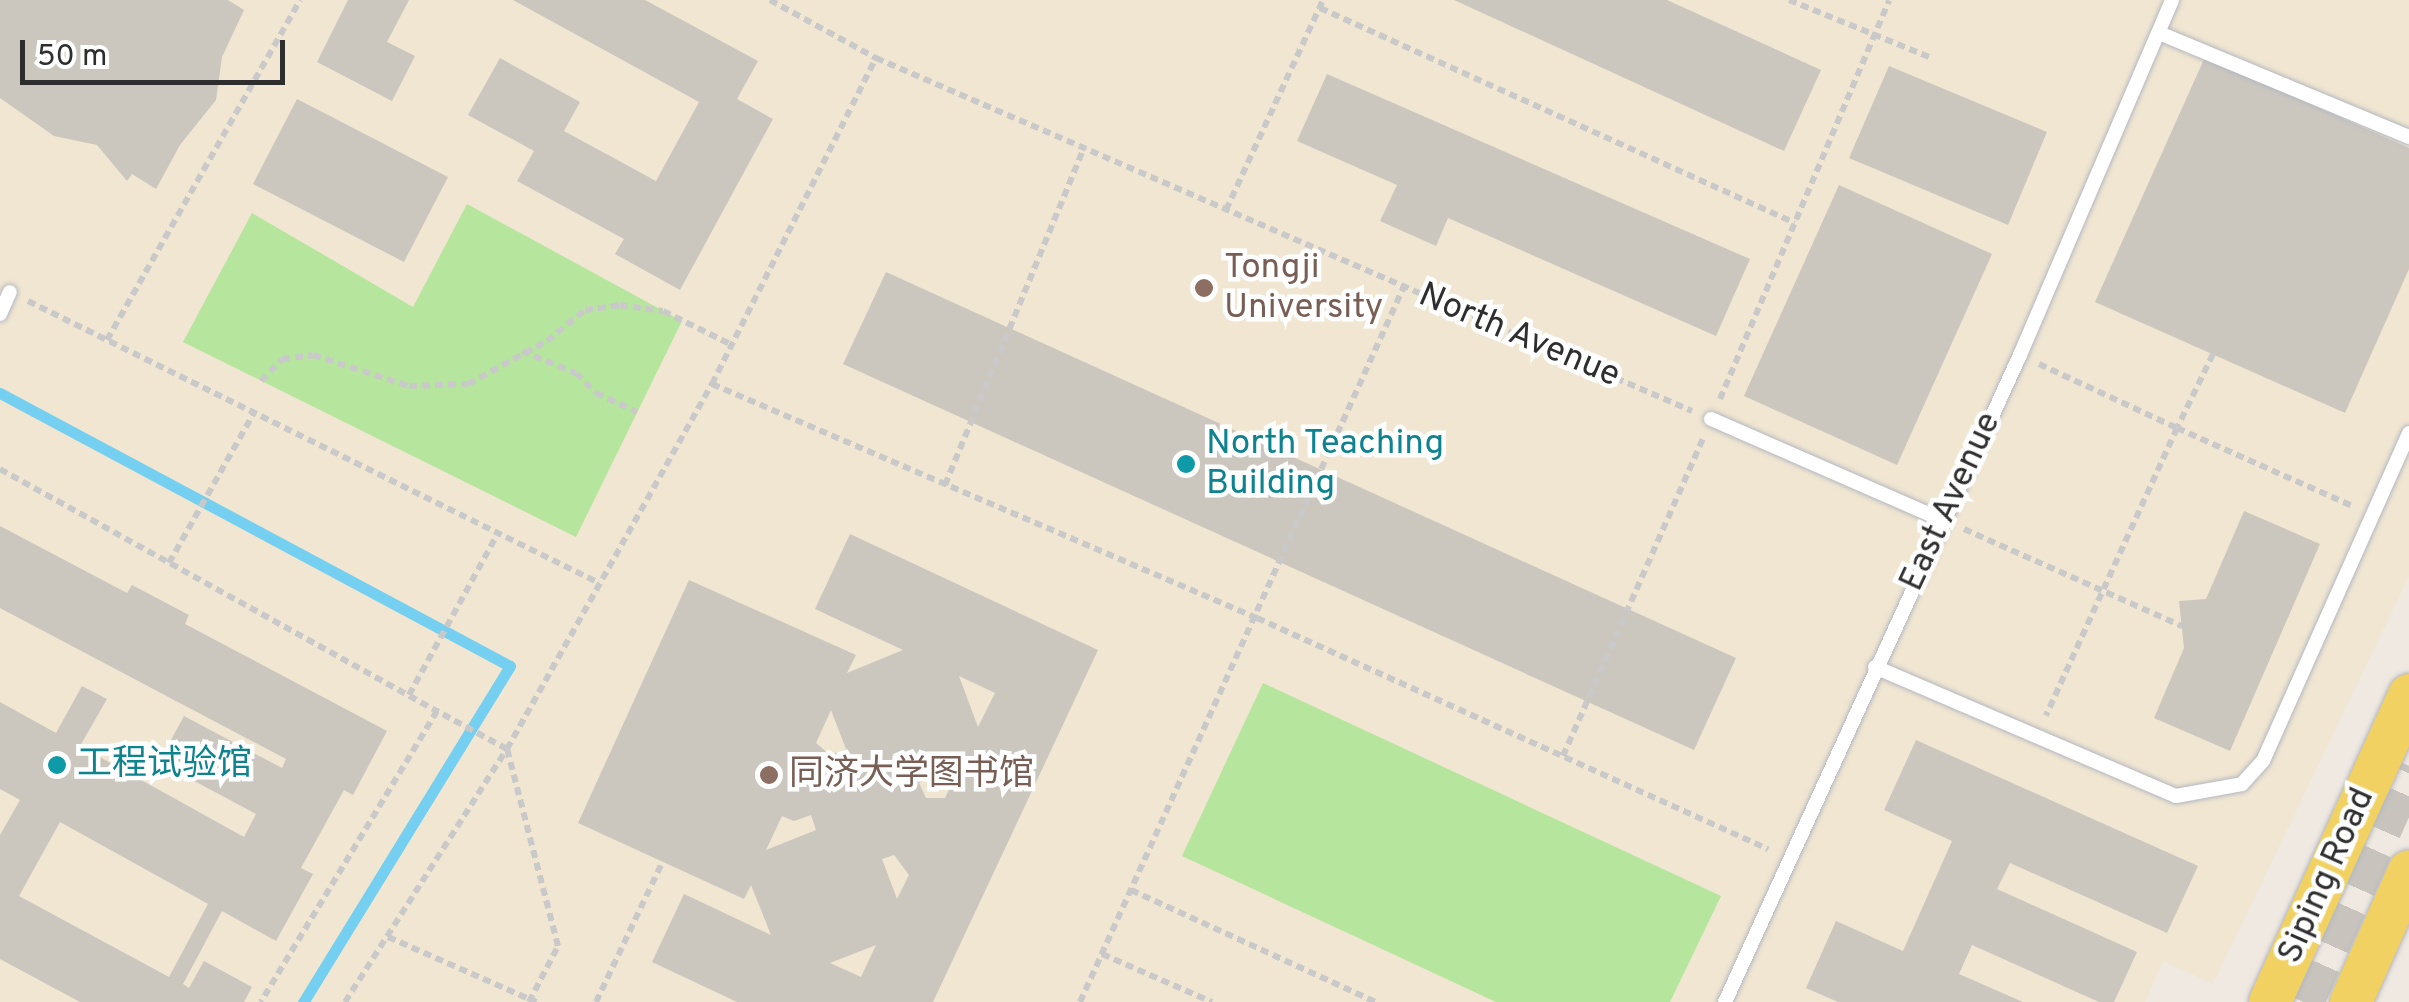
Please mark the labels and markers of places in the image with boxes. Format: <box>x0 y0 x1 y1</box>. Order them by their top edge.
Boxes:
place label: Tongji University <box>1224 247 1383 329</box>
marker: Tongji University <box>1193 277 1215 299</box>
place label: North Teaching Building <box>1206 423 1446 505</box>
marker: North Teaching Building <box>1175 453 1197 475</box>
place label: 工程试验馆 <box>77 744 252 786</box>
marker: 工程试验馆 <box>46 754 68 776</box>
place label: 同济大学图书馆 <box>789 754 1034 796</box>
marker: 同济大学图书馆 <box>758 764 780 786</box>

